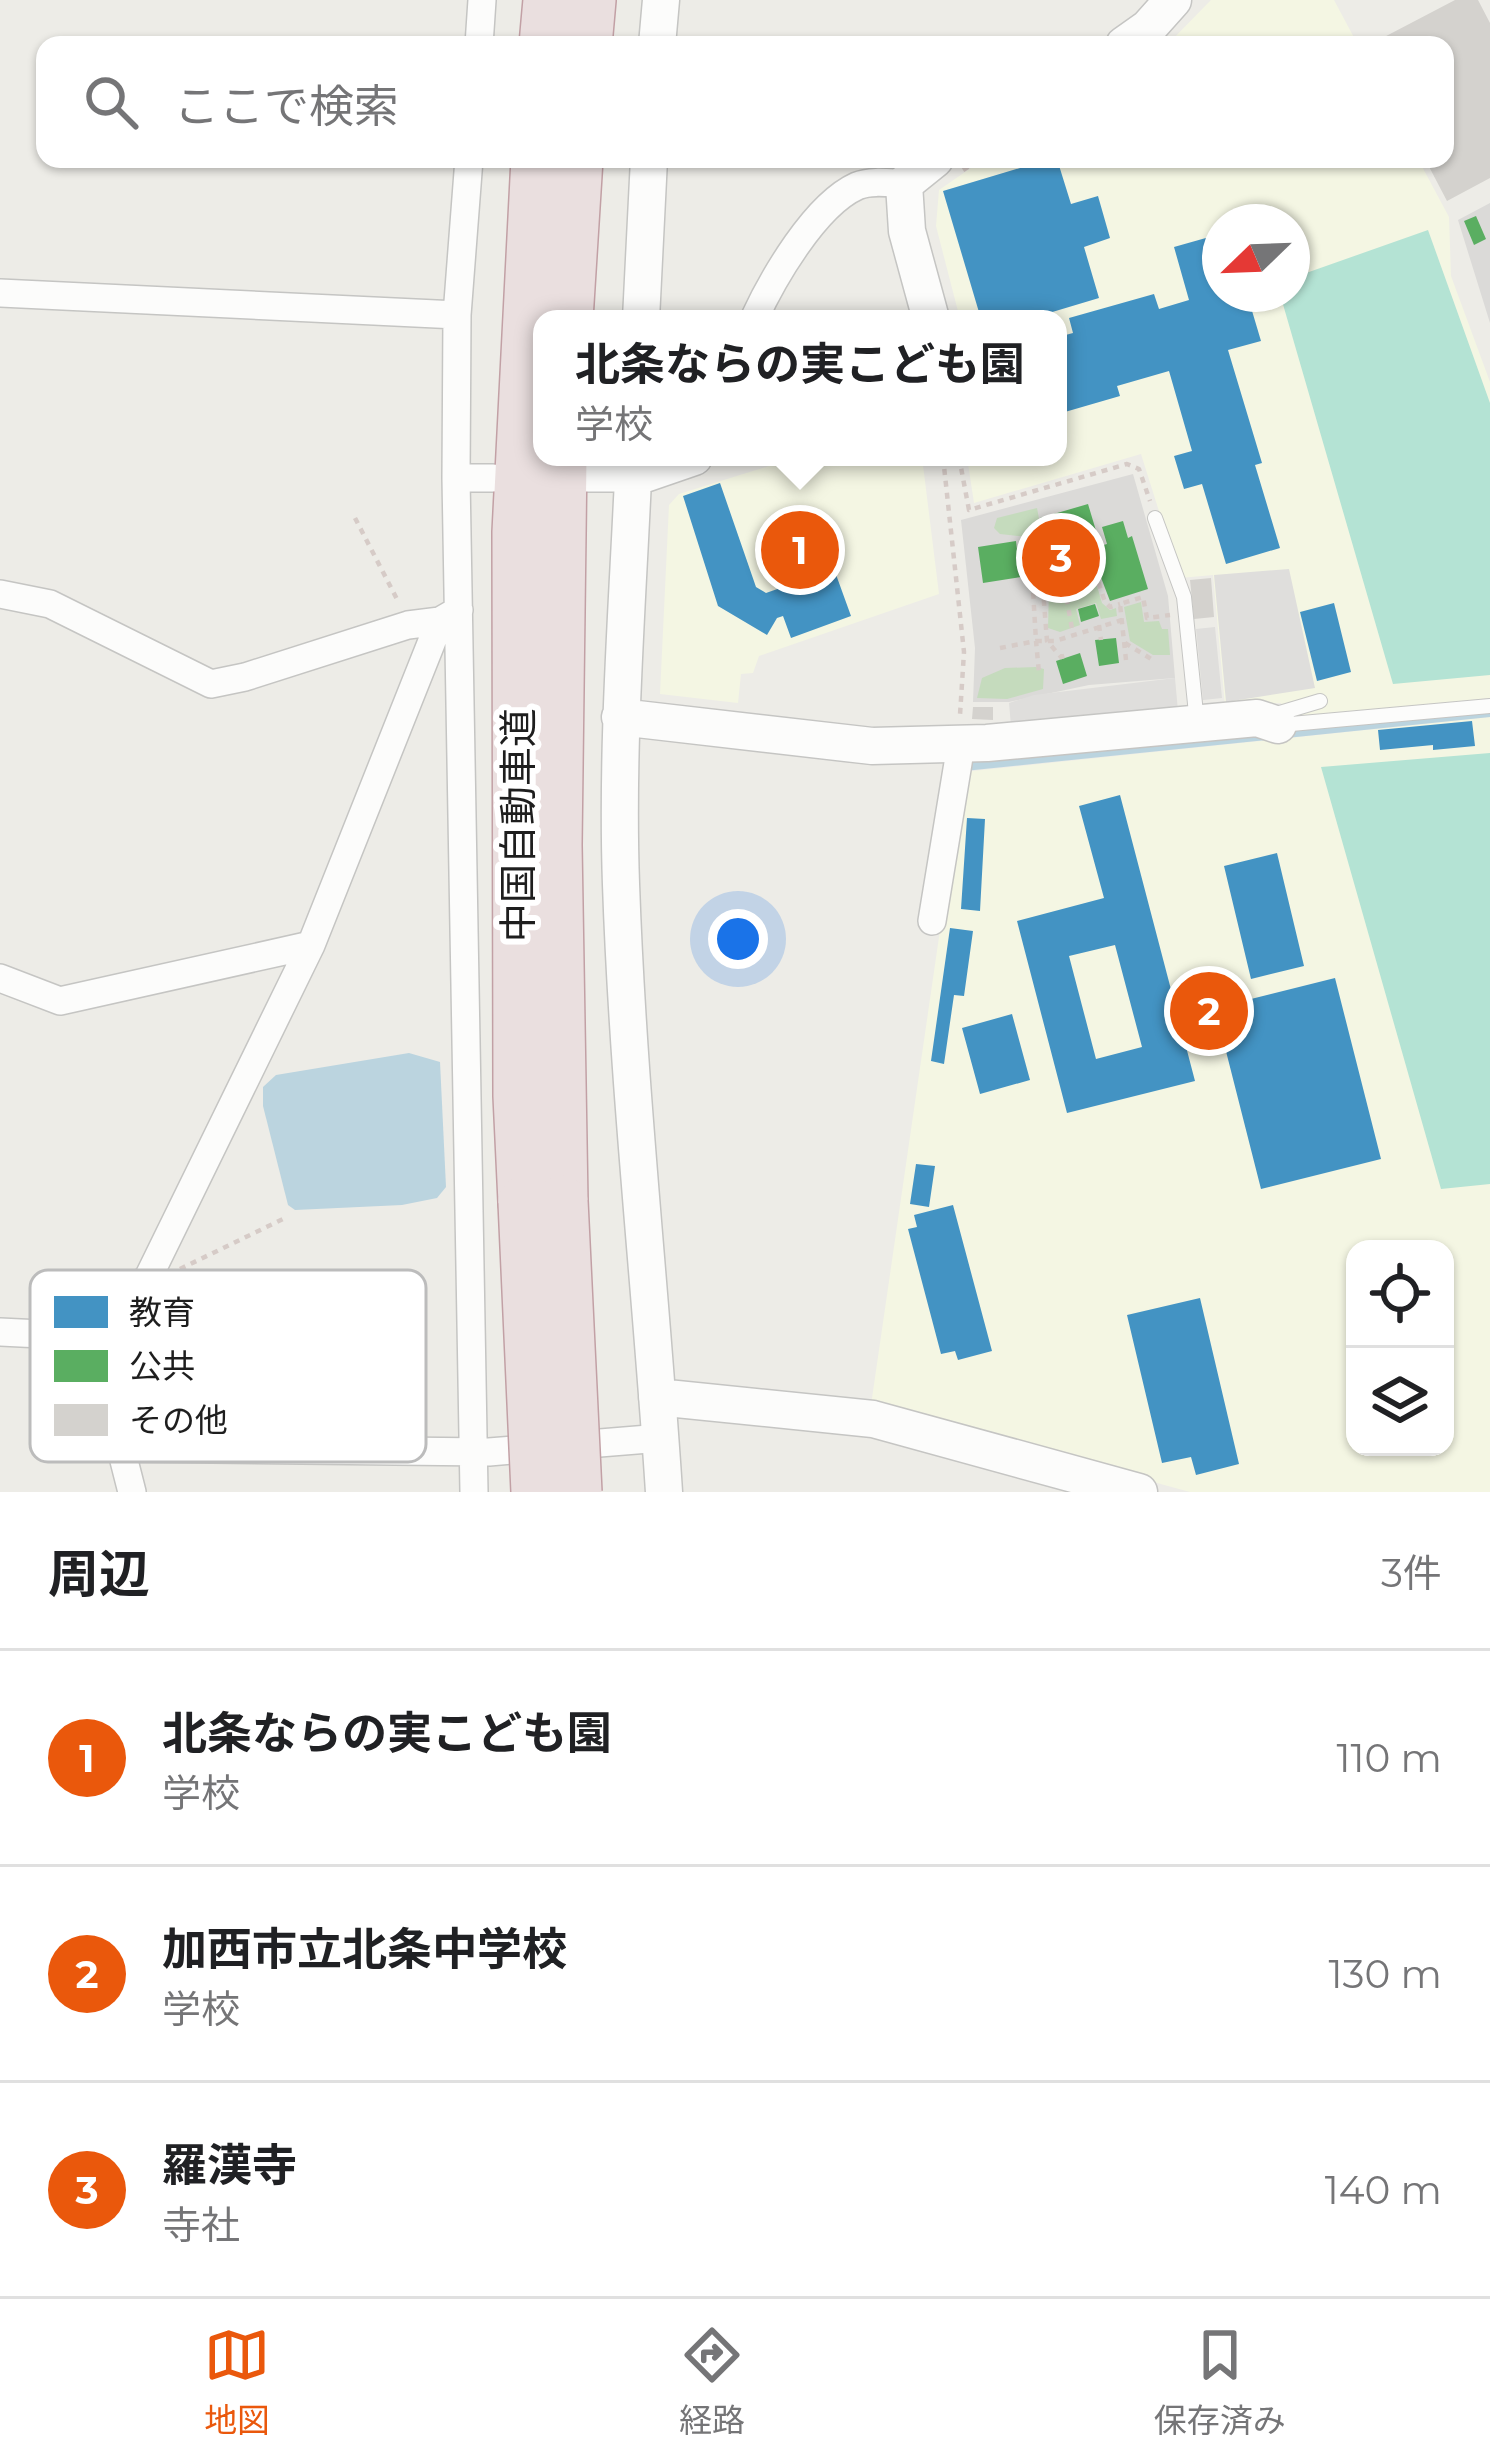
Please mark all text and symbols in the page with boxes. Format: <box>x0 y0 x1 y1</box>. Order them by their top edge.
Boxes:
search box <box>36 36 1454 168</box>
icon: search <box>78 69 144 135</box>
text: ここで検索 <box>174 78 399 133</box>
north arrow <box>1202 204 1310 312</box>
popup <box>533 310 1067 466</box>
text: 北条ならの実こども園 <box>575 336 1025 391</box>
text: 学校 <box>575 400 653 448</box>
pin: 1 <box>761 505 839 595</box>
pin: 3 <box>1022 513 1100 603</box>
street label: 中国自動車道 <box>494 708 542 942</box>
your location <box>708 909 768 969</box>
pin: 2 <box>1170 966 1248 1056</box>
map controls <box>1346 1240 1454 1456</box>
button: locate <box>1346 1240 1454 1348</box>
legend <box>30 1270 426 1462</box>
text: 教育 <box>129 1292 195 1332</box>
text: 公共 <box>129 1346 195 1386</box>
button: layers <box>1346 1348 1454 1456</box>
text: その他 <box>129 1400 228 1440</box>
text: 周辺 <box>48 1543 150 1605</box>
text: 3件 <box>1381 1549 1442 1597</box>
text: 北条ならの実こども園 <box>162 1705 612 1760</box>
text: 1 <box>79 1734 95 1782</box>
text: 110 m <box>1336 1734 1442 1782</box>
text: 学校 <box>162 1769 240 1817</box>
text: 加西市立北条中学校 <box>162 1921 567 1976</box>
text: 2 <box>75 1950 99 1998</box>
text: 130 m <box>1329 1950 1442 1998</box>
text: 学校 <box>162 1985 240 2033</box>
text: 羅漢寺 <box>162 2137 297 2192</box>
text: 3 <box>75 2166 99 2214</box>
text: 140 m <box>1325 2166 1442 2214</box>
text: 寺社 <box>162 2201 240 2249</box>
tab: 地図 <box>204 2322 270 2442</box>
tab: 経路 <box>679 2322 745 2442</box>
tab: 保存済み <box>1154 2322 1286 2442</box>

